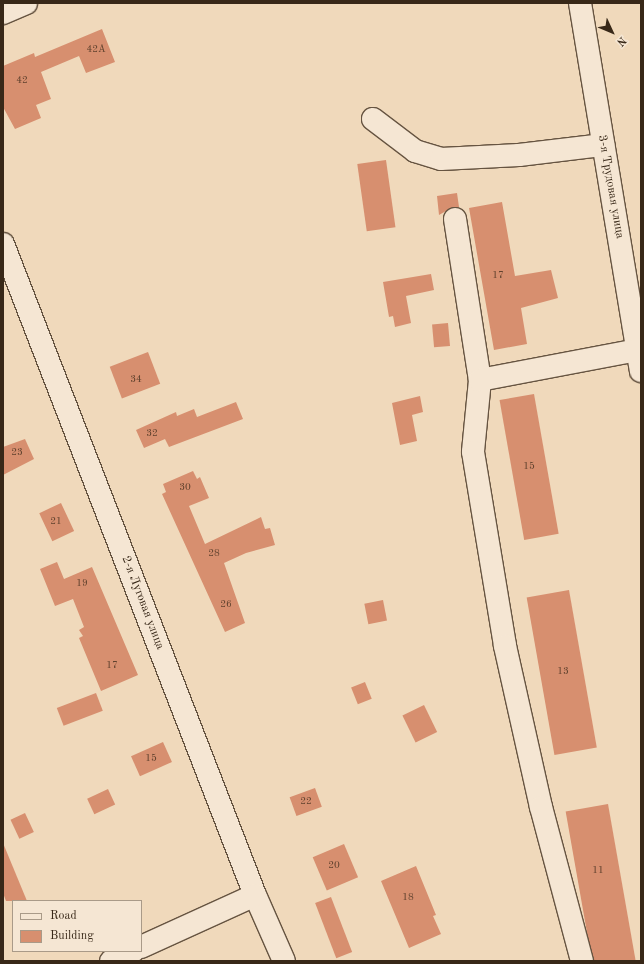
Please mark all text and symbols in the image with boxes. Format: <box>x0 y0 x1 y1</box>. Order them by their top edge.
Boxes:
north arrow <box>592 12 632 52</box>
text: N <box>614 34 628 48</box>
house number: 42А <box>86 44 106 56</box>
house number: 42 <box>16 75 28 87</box>
street label: 3-я Трудовая улица <box>594 134 626 240</box>
house number: 17 <box>492 270 504 282</box>
house number: 34 <box>130 374 142 386</box>
house number: 32 <box>146 428 158 440</box>
house number: 23 <box>11 447 23 459</box>
house number: 15 <box>523 461 535 473</box>
house number: 30 <box>179 482 191 494</box>
house number: 21 <box>50 516 62 528</box>
house number: 28 <box>208 548 220 560</box>
street label: 2-я Луговая улица <box>117 554 167 652</box>
house number: 19 <box>76 578 88 590</box>
house number: 26 <box>220 599 232 611</box>
house number: 17 <box>106 660 118 672</box>
house number: 13 <box>557 666 569 678</box>
house number: 15 <box>145 753 157 765</box>
house number: 22 <box>300 796 312 808</box>
house number: 20 <box>328 860 340 872</box>
house number: 11 <box>592 865 604 877</box>
house number: 18 <box>402 892 414 904</box>
legend <box>12 900 142 952</box>
text: Road <box>50 910 77 922</box>
text: Building <box>50 930 94 942</box>

